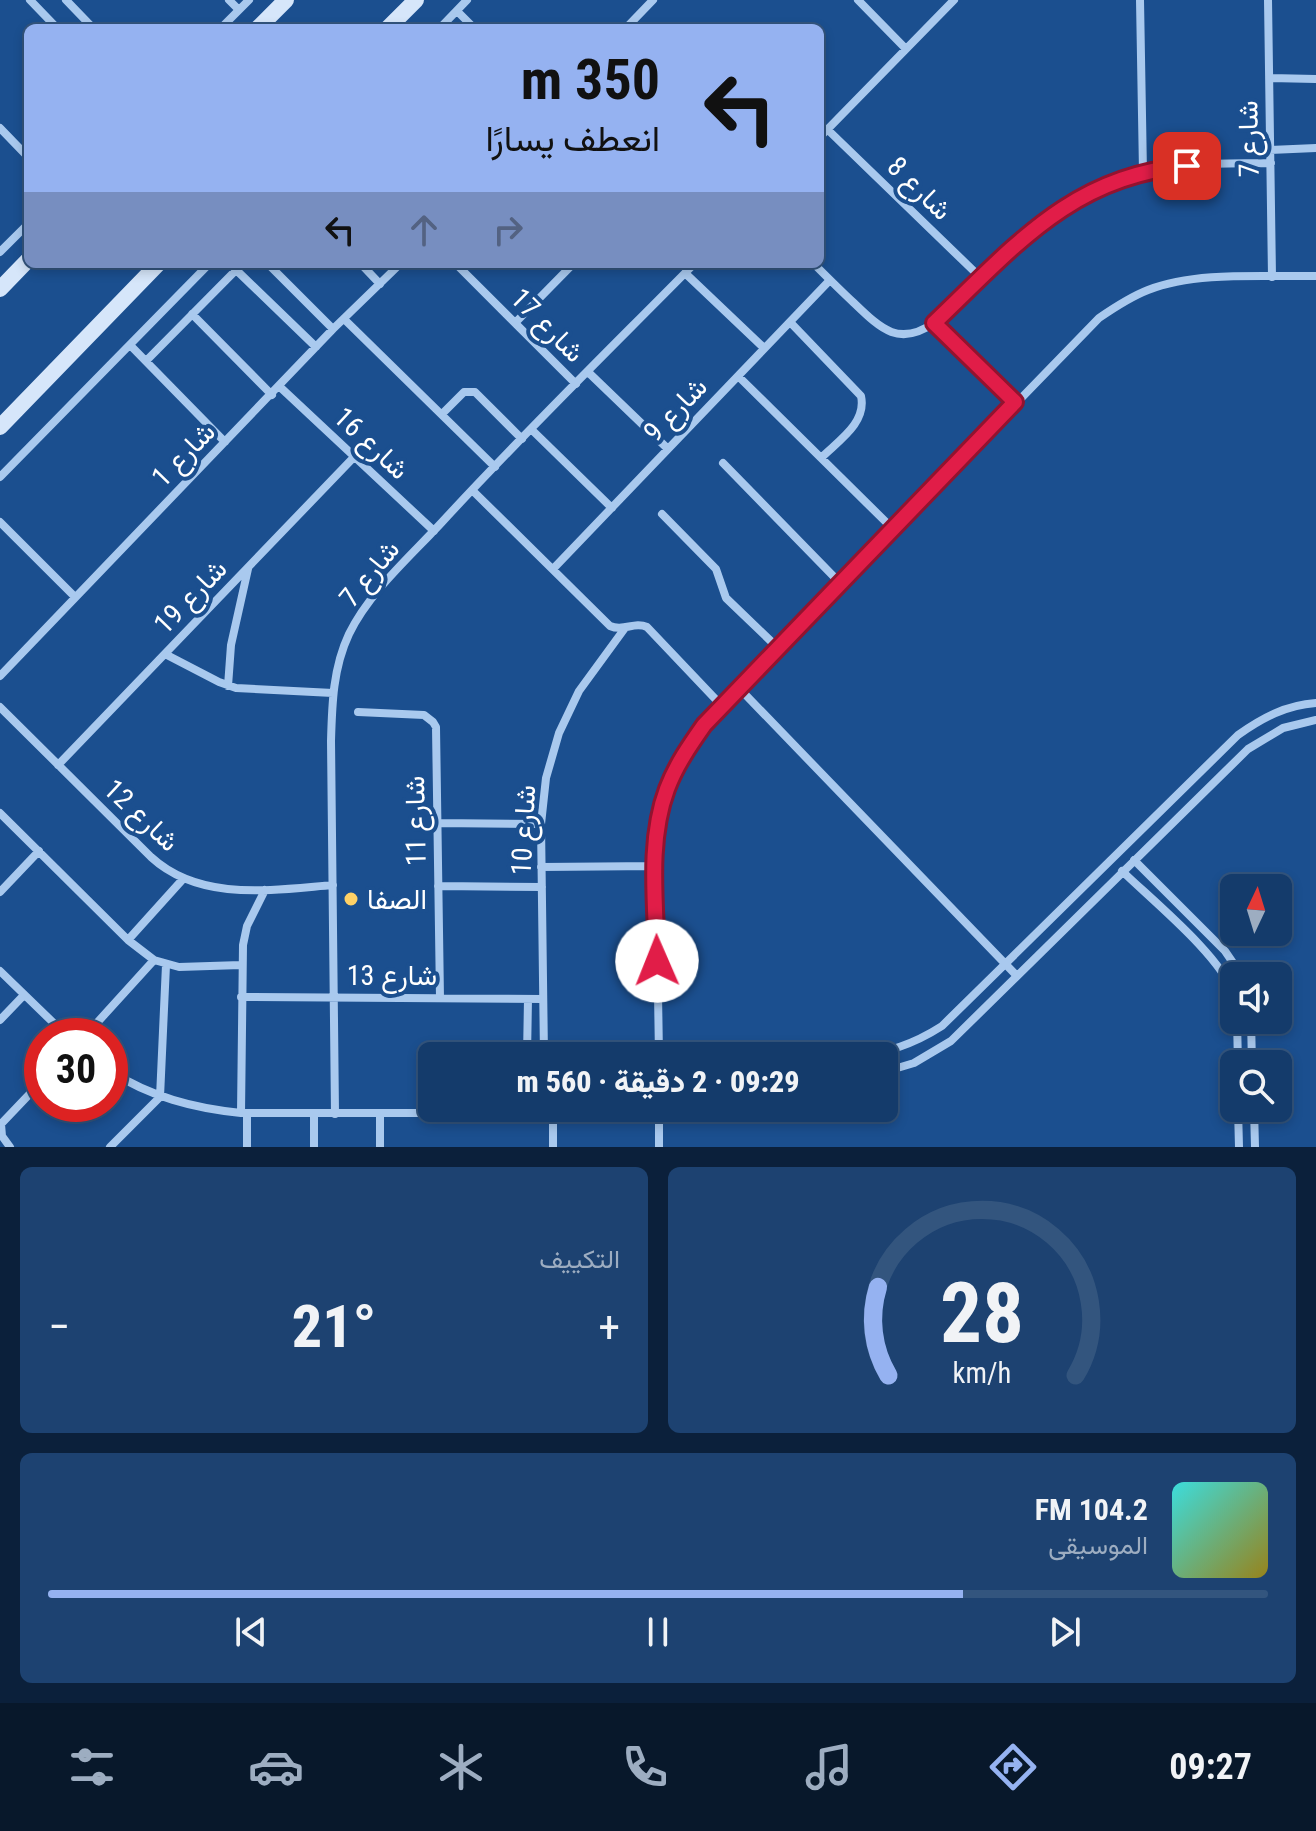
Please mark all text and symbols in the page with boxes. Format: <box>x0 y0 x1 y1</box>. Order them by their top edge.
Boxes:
text: 350 m <box>521 47 660 113</box>
icon: left <box>688 56 792 160</box>
street label: شارع 7 <box>1231 100 1268 178</box>
text: انعطف يسارًا <box>486 118 660 160</box>
pin <box>1153 132 1221 200</box>
icon: arrive <box>1165 144 1209 188</box>
street label: شارع 8 <box>879 150 959 228</box>
icon: left <box>318 208 362 252</box>
icon: ahead <box>402 208 446 252</box>
icon: right <box>486 208 530 252</box>
street label: شارع 17 <box>503 282 591 370</box>
street label: شارع 9 <box>637 370 715 450</box>
street label: شارع 16 <box>326 400 416 488</box>
street label: شارع 1 <box>145 415 223 495</box>
street label: شارع 7 <box>332 533 408 615</box>
street label: شارع 19 <box>147 552 235 642</box>
street label: شارع 12 <box>96 772 186 860</box>
street label: شارع 11 <box>398 775 435 866</box>
street label: شارع 10 <box>505 784 544 876</box>
north arrow <box>1220 874 1292 946</box>
map controls <box>1220 874 1292 1122</box>
place label: الصفا <box>367 883 427 916</box>
marker: الصفا <box>342 890 360 908</box>
position arrow <box>615 919 699 1003</box>
street label: شارع 13 <box>347 959 437 994</box>
button: sound <box>1220 962 1292 1034</box>
speed limit sign: 30 <box>24 1018 128 1122</box>
button: search <box>1220 1050 1292 1122</box>
text: 09:29 · 2 دقيقة · 560 m <box>517 1064 799 1099</box>
text: التكييف <box>539 1244 620 1274</box>
text: 28 <box>940 1265 1024 1362</box>
text: 21° <box>292 1291 376 1362</box>
text: − <box>48 1301 70 1353</box>
text: + <box>598 1301 620 1353</box>
text: km/h <box>953 1356 1011 1390</box>
text: 104.2 FM <box>1035 1492 1148 1527</box>
text: الموسيقى <box>1048 1530 1148 1560</box>
icon: previous <box>229 1610 273 1654</box>
icon: pause <box>636 1610 680 1654</box>
icon: next <box>1043 1610 1087 1654</box>
icon: filters <box>64 1739 120 1795</box>
icon: car <box>248 1739 304 1795</box>
icon: climate <box>433 1739 489 1795</box>
icon: phone <box>617 1739 673 1795</box>
icon: music <box>801 1739 857 1795</box>
icon: directions <box>985 1739 1041 1795</box>
text: 09:27 <box>1169 1746 1252 1788</box>

